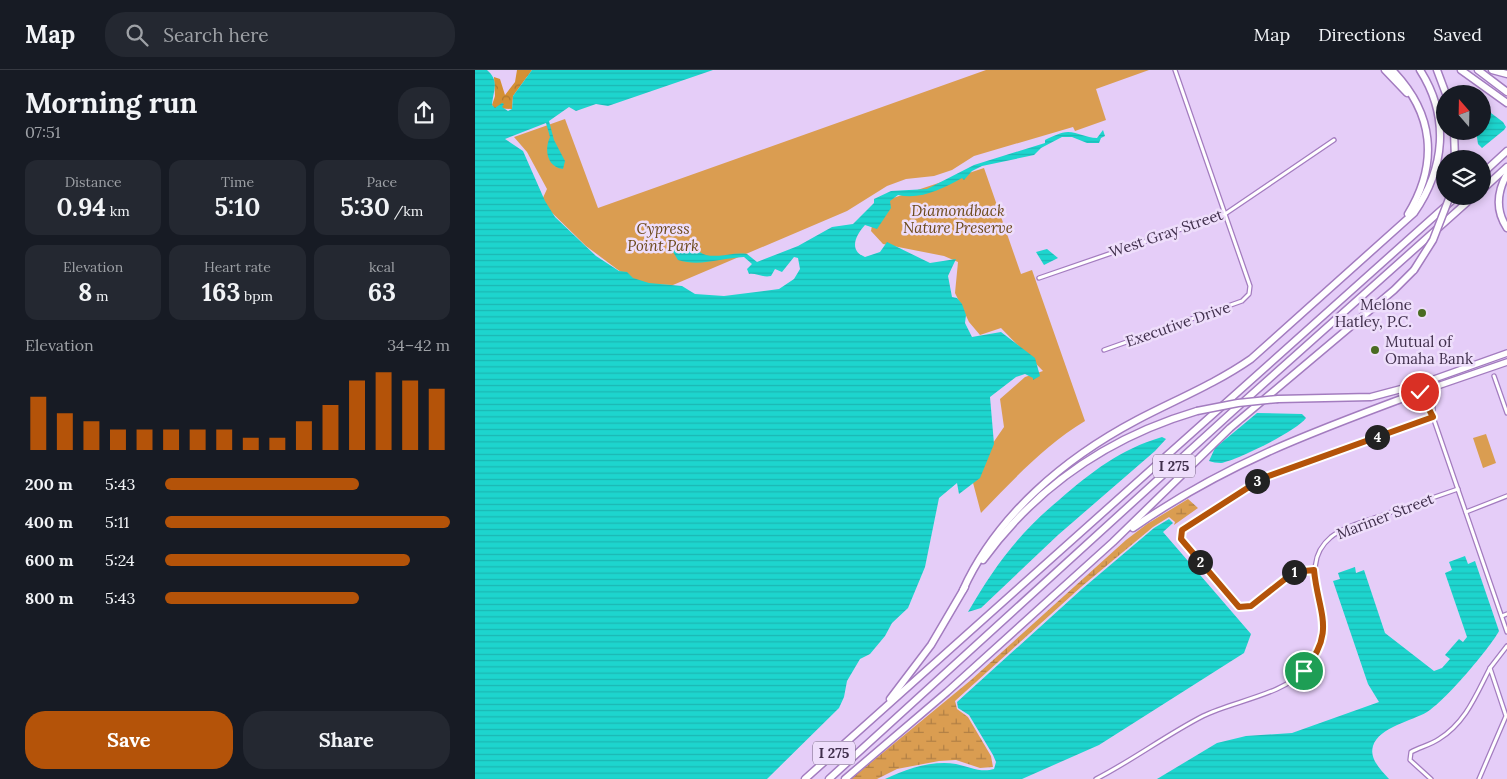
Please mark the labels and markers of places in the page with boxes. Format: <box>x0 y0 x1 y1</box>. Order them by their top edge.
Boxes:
place label: Melone Hatley, P.C. <box>1335 295 1412 331</box>
marker: Melone Hatley, P.C. <box>1416 307 1428 319</box>
place label: Mutual of Omaha Bank <box>1385 332 1473 368</box>
marker: Mutual of Omaha Bank <box>1369 344 1381 356</box>
pin <box>1399 371 1441 413</box>
pin: 4 <box>1365 424 1389 450</box>
pin: 3 <box>1245 468 1269 494</box>
pin: 2 <box>1187 550 1213 574</box>
pin: 1 <box>1281 560 1307 584</box>
pin <box>1283 650 1325 692</box>

